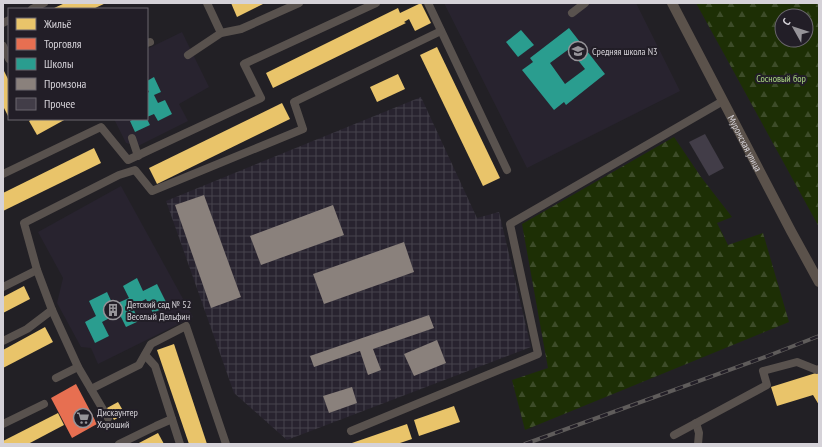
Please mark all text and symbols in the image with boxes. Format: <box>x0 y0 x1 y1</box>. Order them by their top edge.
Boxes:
legend <box>8 8 148 120</box>
north arrow <box>774 8 814 48</box>
text: С <box>779 15 793 28</box>
text: Жильё <box>43 16 71 31</box>
text: Торговля <box>44 36 82 51</box>
school or university icon: Средняя школа N3 <box>567 40 589 62</box>
place label: Средняя школа N3 <box>592 45 658 58</box>
text: Школы <box>44 56 73 71</box>
park label: Сосновый бор <box>756 72 806 85</box>
text: Промзона <box>44 76 87 91</box>
text: Прочее <box>44 96 75 111</box>
street label: Муромская улица <box>725 113 765 174</box>
place label: Детский сад № 52 Веселый Дельфин <box>127 298 191 323</box>
building icon: Детский сад № 52 Веселый Дельфин <box>102 299 124 321</box>
place label: Дискаунтер Хороший <box>97 406 138 431</box>
supermarket icon: Дискаунтер Хороший <box>72 407 94 429</box>

